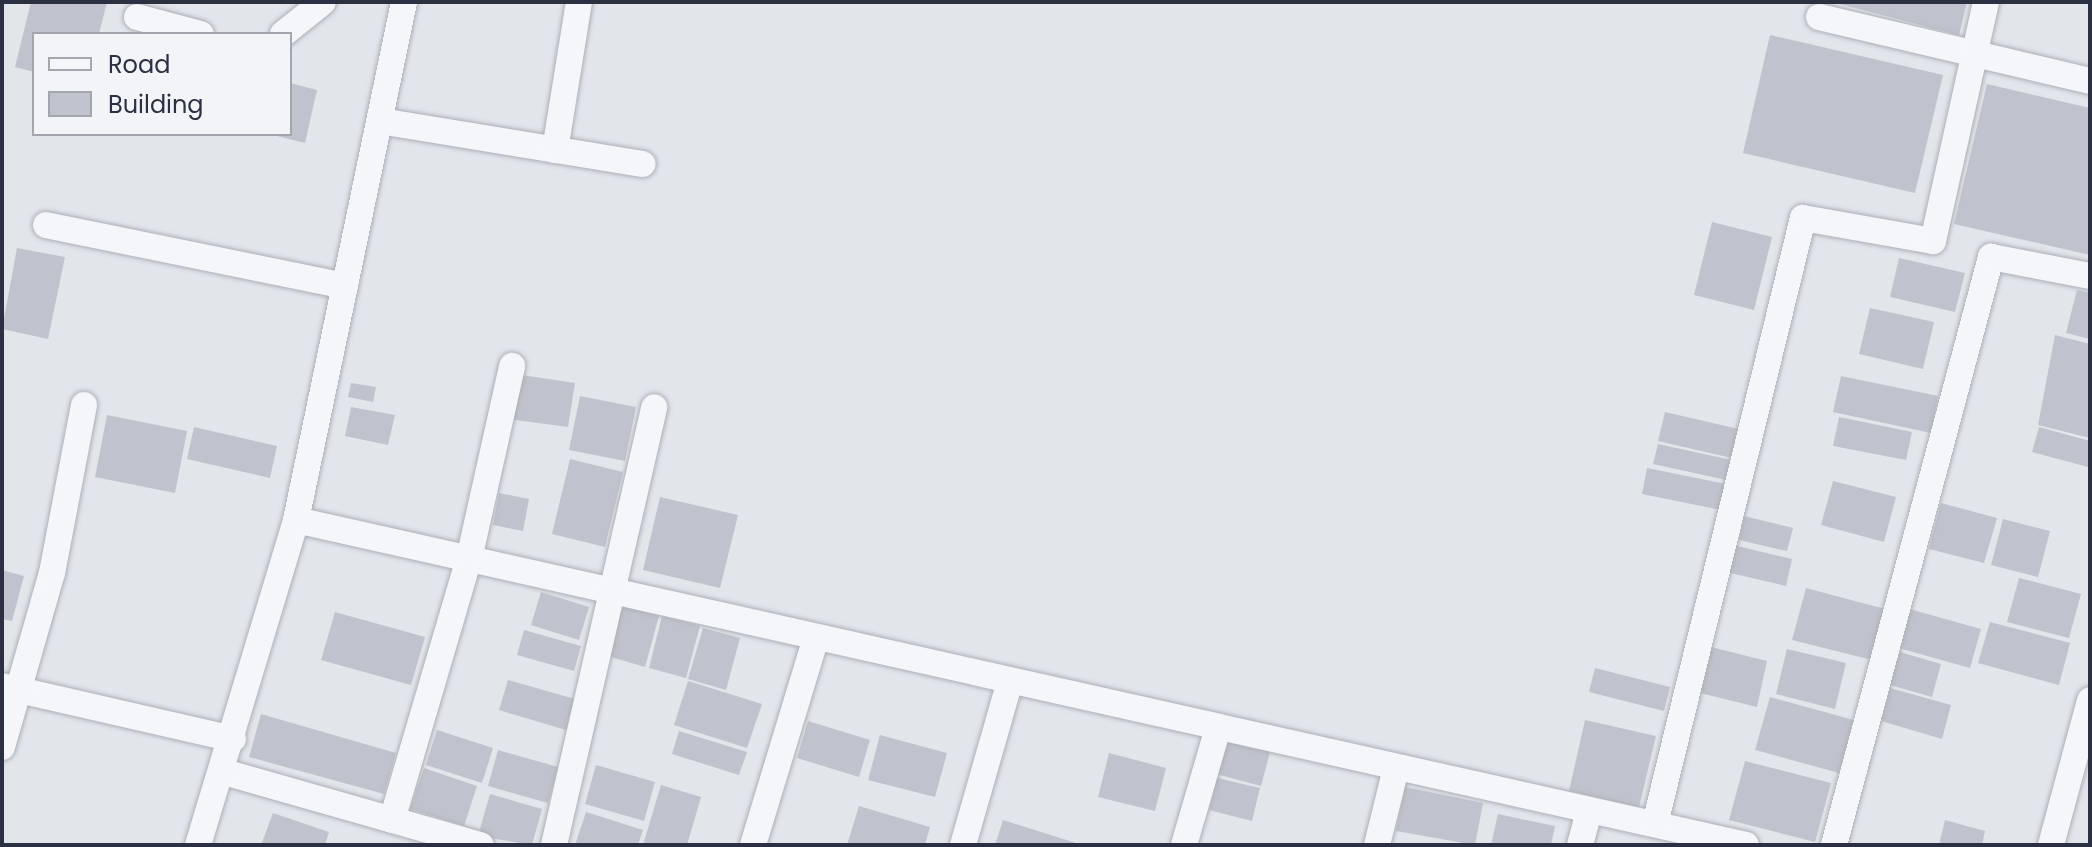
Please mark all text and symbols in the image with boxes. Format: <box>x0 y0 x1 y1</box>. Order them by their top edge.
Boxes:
legend <box>32 32 292 136</box>
text: Road <box>108 48 170 81</box>
text: Building <box>108 88 204 121</box>

